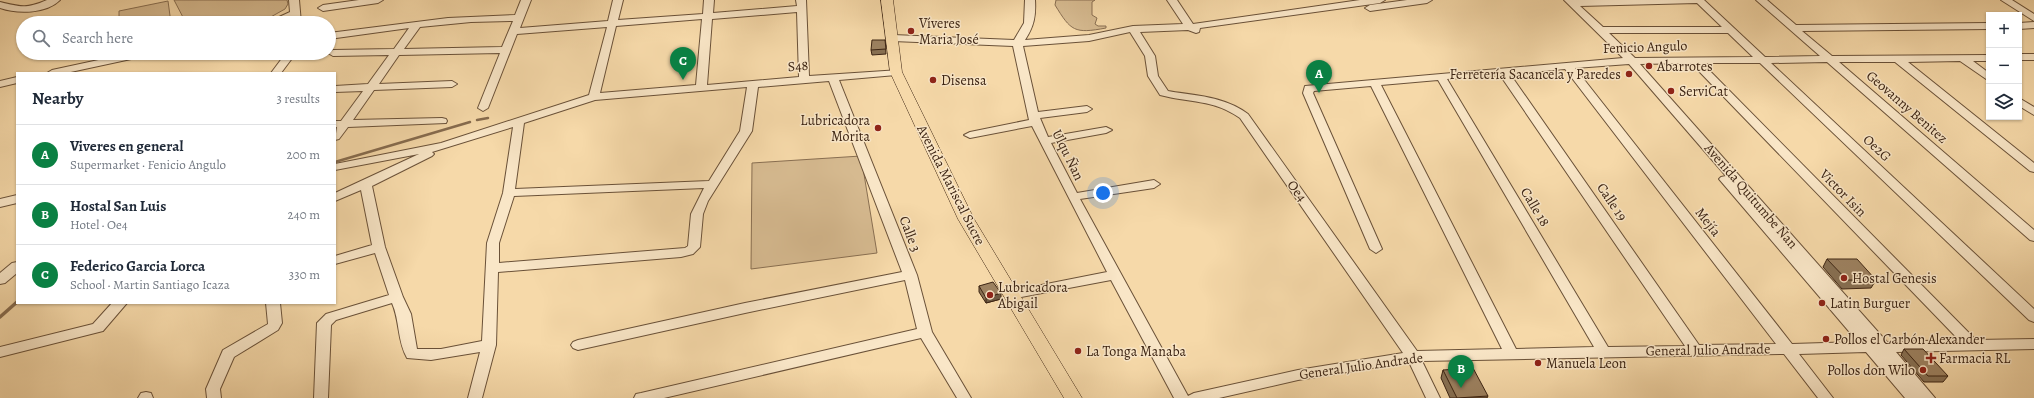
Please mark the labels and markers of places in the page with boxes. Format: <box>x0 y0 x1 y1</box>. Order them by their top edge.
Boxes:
place label: Víveres Maria José <box>918 14 979 49</box>
marker: Víveres Maria José <box>906 26 916 36</box>
pin: C <box>670 47 696 80</box>
place label: Abarrotes <box>1656 57 1713 76</box>
pin: A <box>1306 60 1332 93</box>
marker: Abarrotes <box>1644 61 1654 71</box>
place label: Ferretería Sacancela y Paredes <box>1450 65 1621 84</box>
marker: Ferretería Sacancela y Paredes <box>1624 69 1634 79</box>
place label: Disensa <box>941 71 987 90</box>
marker: Disensa <box>928 75 938 85</box>
place label: ServiCat <box>1679 82 1728 101</box>
marker: ServiCat <box>1666 86 1676 96</box>
place label: Lubricadora Morita <box>800 111 870 146</box>
marker: Lubricadora Morita <box>873 123 883 133</box>
place label: Hostal Genesis <box>1852 269 1937 288</box>
marker: Hostal Genesis <box>1839 273 1849 283</box>
place label: Lubricadora Abigail <box>997 278 1068 313</box>
marker: Lubricadora Abigail <box>985 290 995 300</box>
place label: Latin Burguer <box>1830 294 1911 313</box>
marker: Latin Burguer <box>1817 298 1827 308</box>
place label: Pollos el Carbón Alexander <box>1834 330 1986 349</box>
marker: Pollos el Carbón Alexander <box>1821 334 1831 344</box>
place label: La Tonga Manaba <box>1086 342 1187 361</box>
marker: La Tonga Manaba <box>1073 346 1083 356</box>
place label: Farmacia RL <box>1939 349 2011 368</box>
marker: Farmacia RL <box>1926 353 1936 363</box>
place label: Manuela Leon <box>1546 354 1627 373</box>
pin: B <box>1448 355 1474 388</box>
marker: Manuela Leon <box>1533 358 1543 368</box>
place label: Pollos don Wilo <box>1827 361 1915 380</box>
marker: Pollos don Wilo <box>1918 365 1928 375</box>

